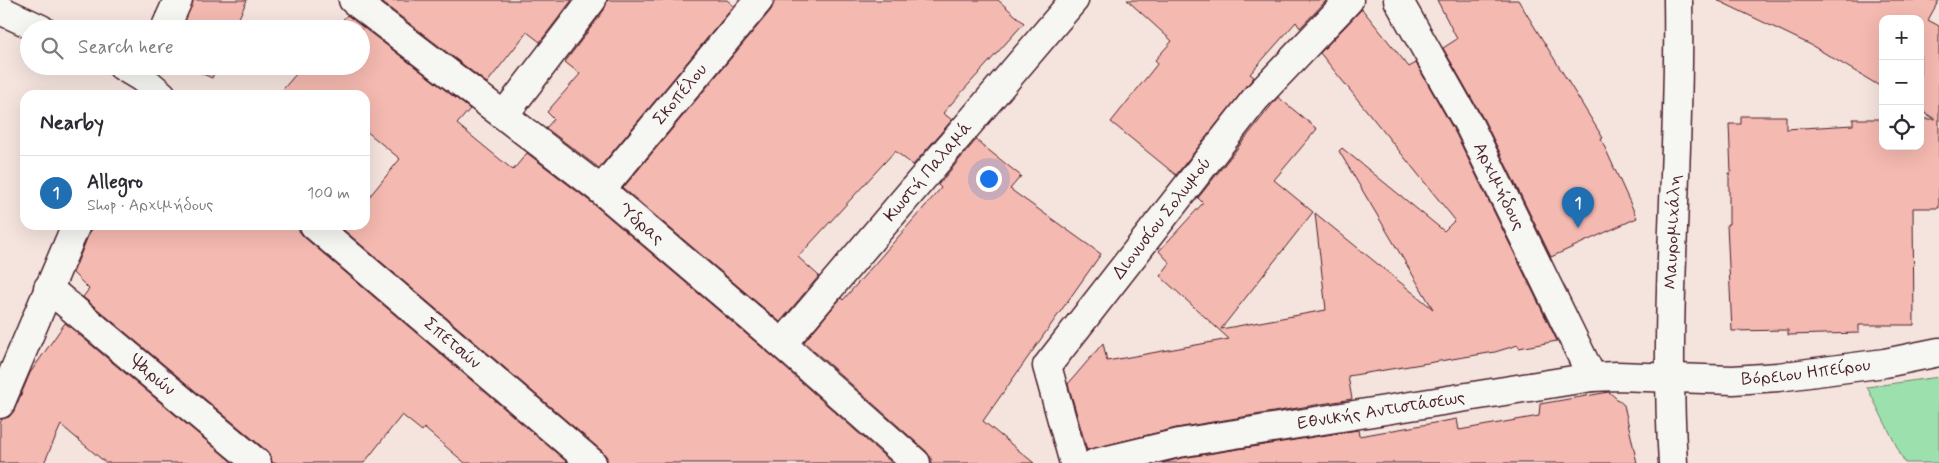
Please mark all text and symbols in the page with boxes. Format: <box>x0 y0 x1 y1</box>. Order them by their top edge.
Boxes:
map controls <box>1879 15 1924 150</box>
button: + <box>1879 15 1924 60</box>
search box <box>20 20 370 75</box>
icon: search <box>38 34 66 62</box>
text: Search here <box>78 35 174 60</box>
street label: Σκοπέλου <box>648 59 713 131</box>
button: − <box>1879 60 1924 105</box>
button: locate <box>1879 105 1924 150</box>
text: Nearby <box>40 109 104 137</box>
street label: Κωστή Παλαμά <box>879 116 978 227</box>
street label: Αρχιμήδους <box>1467 138 1531 234</box>
street label: Διονυσίου Σολωμού <box>1107 152 1217 284</box>
your location <box>976 166 1002 192</box>
text: Allegro <box>87 170 143 195</box>
street label: Μαυρομιχάλη <box>1659 174 1687 290</box>
text: 1 <box>52 183 60 204</box>
text: 100 m <box>307 183 350 204</box>
pin: 1 <box>1562 187 1594 228</box>
text: Shop · Αρχιμήδους <box>87 195 213 216</box>
street label: Ύδρας <box>613 198 669 250</box>
street label: Σπετσών <box>418 312 486 375</box>
street label: Ψαρών <box>124 349 180 401</box>
street label: Βόρειου Ηπείρου <box>1741 353 1872 391</box>
street label: Εθνικής Αντιστάσεως <box>1295 385 1467 436</box>

